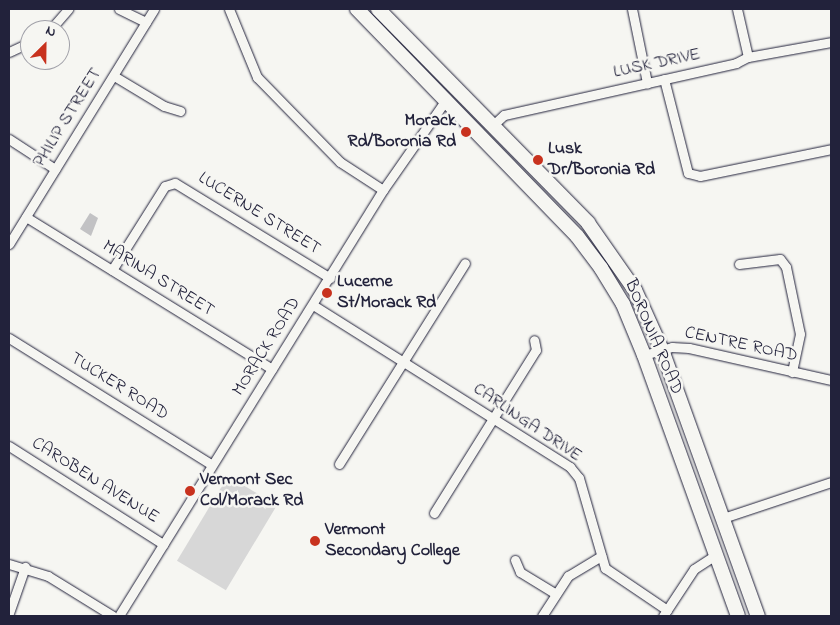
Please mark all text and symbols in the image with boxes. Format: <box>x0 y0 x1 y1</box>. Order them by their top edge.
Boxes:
north arrow <box>20 20 70 70</box>
text: N <box>42 20 59 43</box>
street label: LUSK DRIVE <box>611 44 703 84</box>
street label: PHILIP STREET <box>29 64 107 172</box>
place label: Morack Rd/Boronia Rd <box>348 111 456 154</box>
marker: Morack Rd/Boronia Rd <box>460 126 472 138</box>
place label: Lusk Dr/Boronia Rd <box>548 139 655 182</box>
marker: Lusk Dr/Boronia Rd <box>532 154 544 166</box>
street label: LUCERNE STREET <box>194 168 324 260</box>
street label: MARINA STREET <box>98 236 218 322</box>
place label: Lucerne St/Morack Rd <box>337 272 436 314</box>
street label: BORONIA ROAD <box>619 276 687 398</box>
marker: Lucerne St/Morack Rd <box>321 287 333 299</box>
street label: MORACK ROAD <box>228 294 306 400</box>
street label: CENTRE ROAD <box>683 322 799 368</box>
street label: TUCKER ROAD <box>66 348 172 426</box>
street label: CARLINGA DRIVE <box>469 379 585 467</box>
street label: CAROBEN AVENUE <box>27 433 163 529</box>
place label: Vermont Sec Col/Morack Rd <box>200 470 303 512</box>
marker: Vermont Sec Col/Morack Rd <box>184 485 196 497</box>
place label: Vermont Secondary College <box>325 520 460 562</box>
marker: Vermont Secondary College <box>309 535 321 547</box>

